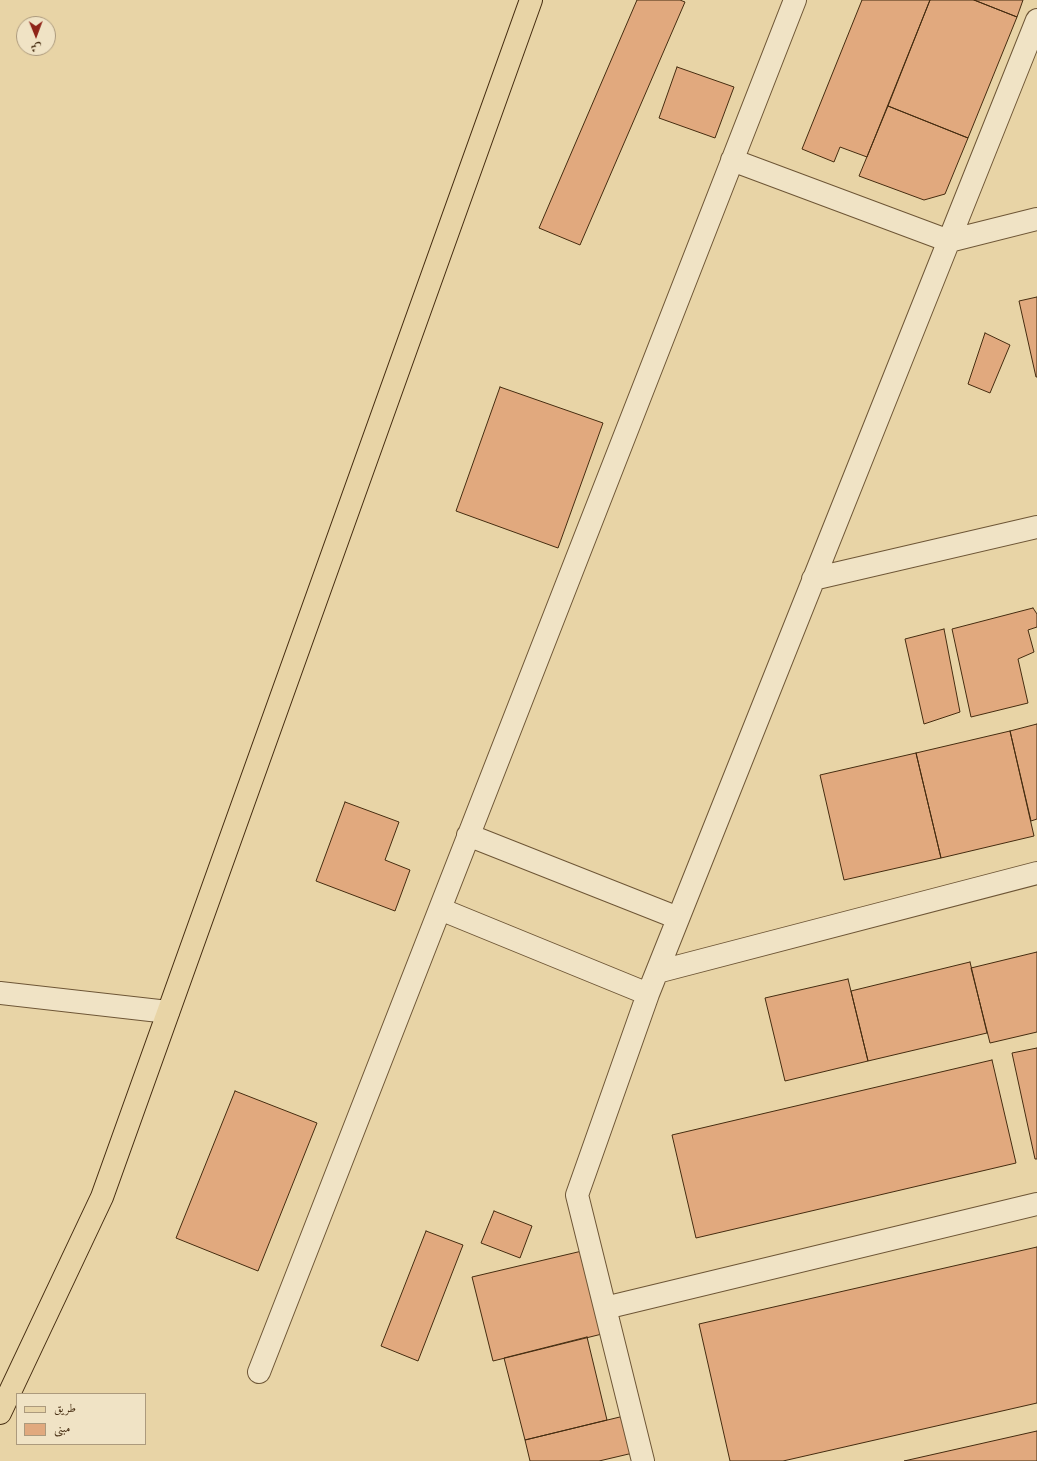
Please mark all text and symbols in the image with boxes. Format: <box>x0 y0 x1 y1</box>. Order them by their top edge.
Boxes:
north arrow <box>16 16 56 56</box>
text: ش <box>31 41 42 54</box>
legend <box>16 1393 146 1445</box>
text: طريق <box>54 1401 76 1416</box>
text: مبنى <box>54 1421 70 1436</box>

